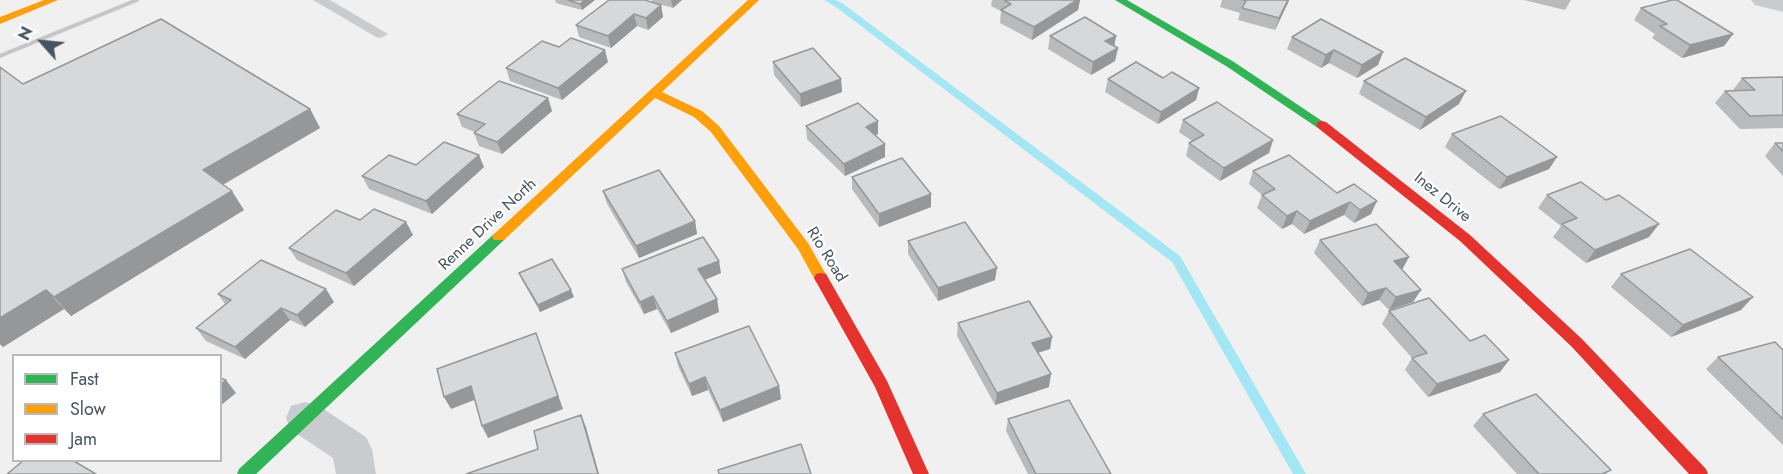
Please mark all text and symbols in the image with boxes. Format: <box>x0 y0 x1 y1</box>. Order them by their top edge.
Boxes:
north arrow <box>12 12 72 72</box>
text: N <box>12 23 39 44</box>
street label: Inez Drive <box>1410 169 1474 227</box>
street label: Renne Drive North <box>435 175 541 275</box>
street label: Rio Road <box>802 224 850 286</box>
legend <box>12 354 222 462</box>
text: Fast <box>70 366 99 392</box>
text: Slow <box>70 396 106 422</box>
text: Jam <box>70 426 97 452</box>

